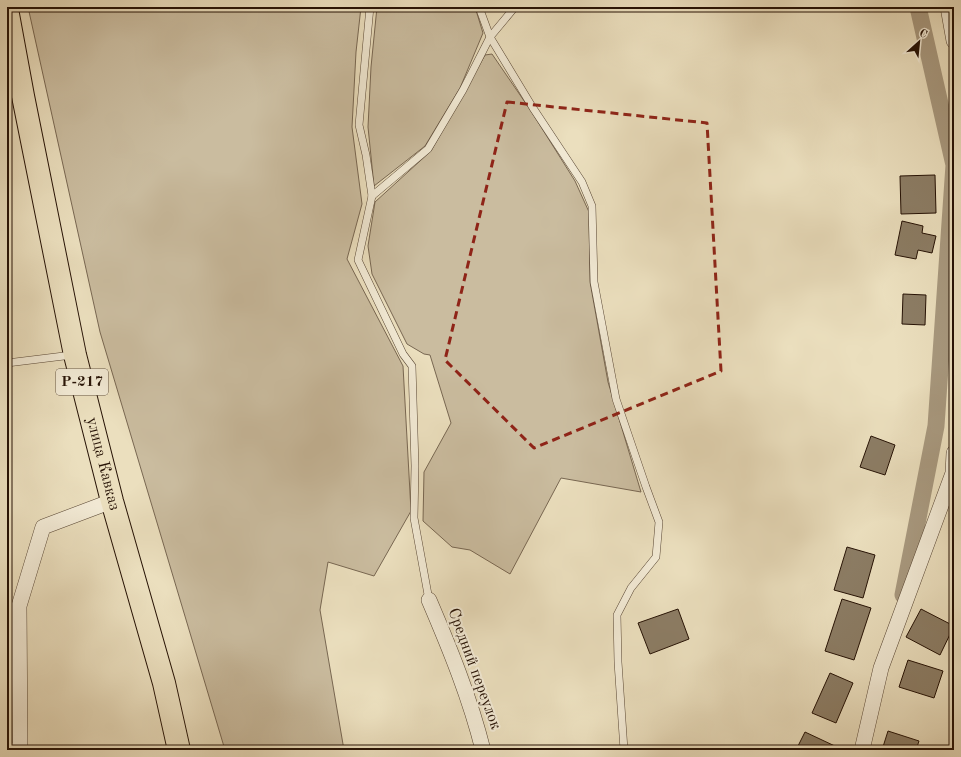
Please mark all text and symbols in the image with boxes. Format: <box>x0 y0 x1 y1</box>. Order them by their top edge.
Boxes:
north arrow <box>899 22 939 62</box>
text: С <box>917 28 929 41</box>
road number: Р-217 <box>56 369 108 395</box>
street label: улица Кавказ <box>83 416 122 512</box>
street label: Средний переулок <box>445 606 503 732</box>

